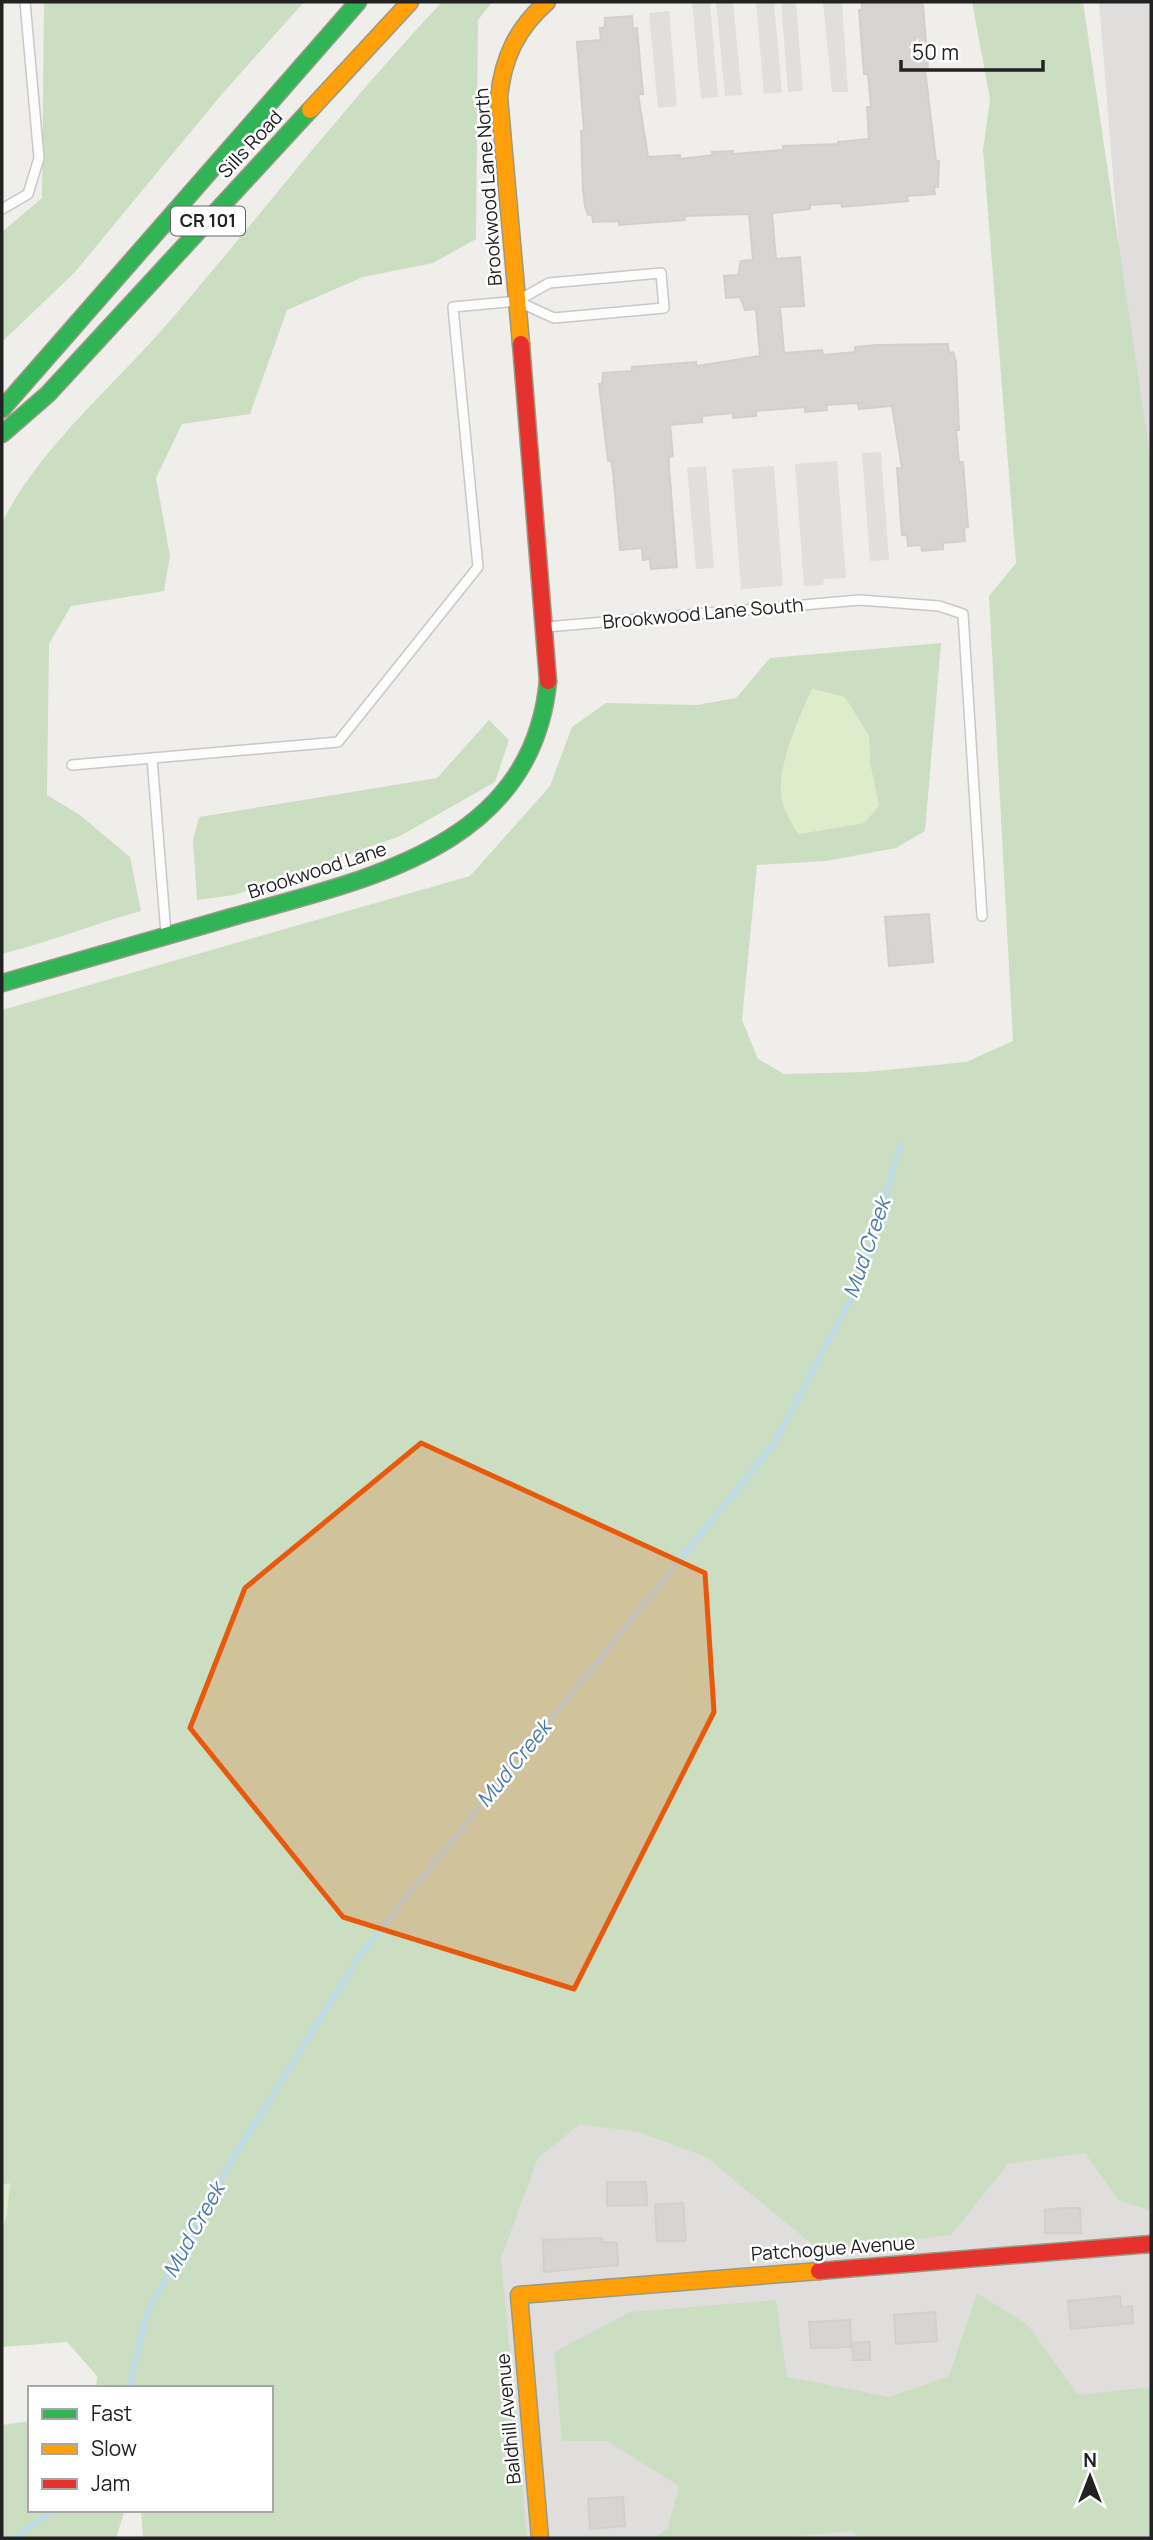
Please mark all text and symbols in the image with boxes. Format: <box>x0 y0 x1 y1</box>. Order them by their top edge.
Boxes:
scale bar <box>901 28 1043 72</box>
text: 50 m <box>912 38 959 66</box>
street label: Brookwood Lane North <box>468 87 508 287</box>
street label: Sills Road <box>212 104 288 184</box>
road number: CR 101 <box>171 206 245 236</box>
street label: Brookwood Lane South <box>602 591 804 635</box>
street label: Brookwood Lane <box>244 835 390 905</box>
water label: Mud Creek <box>836 1191 897 1301</box>
water label: Mud Creek <box>470 1712 558 1813</box>
water label: Mud Creek <box>156 2175 232 2282</box>
street label: Patchogue Avenue <box>750 2229 916 2267</box>
street label: Baldhill Avenue <box>489 2352 527 2486</box>
legend <box>28 2386 273 2512</box>
text: Fast <box>91 2399 132 2427</box>
text: Slow <box>91 2434 137 2462</box>
north arrow <box>1055 2442 1125 2512</box>
text: N <box>1083 2447 1097 2473</box>
text: Jam <box>91 2469 130 2497</box>

